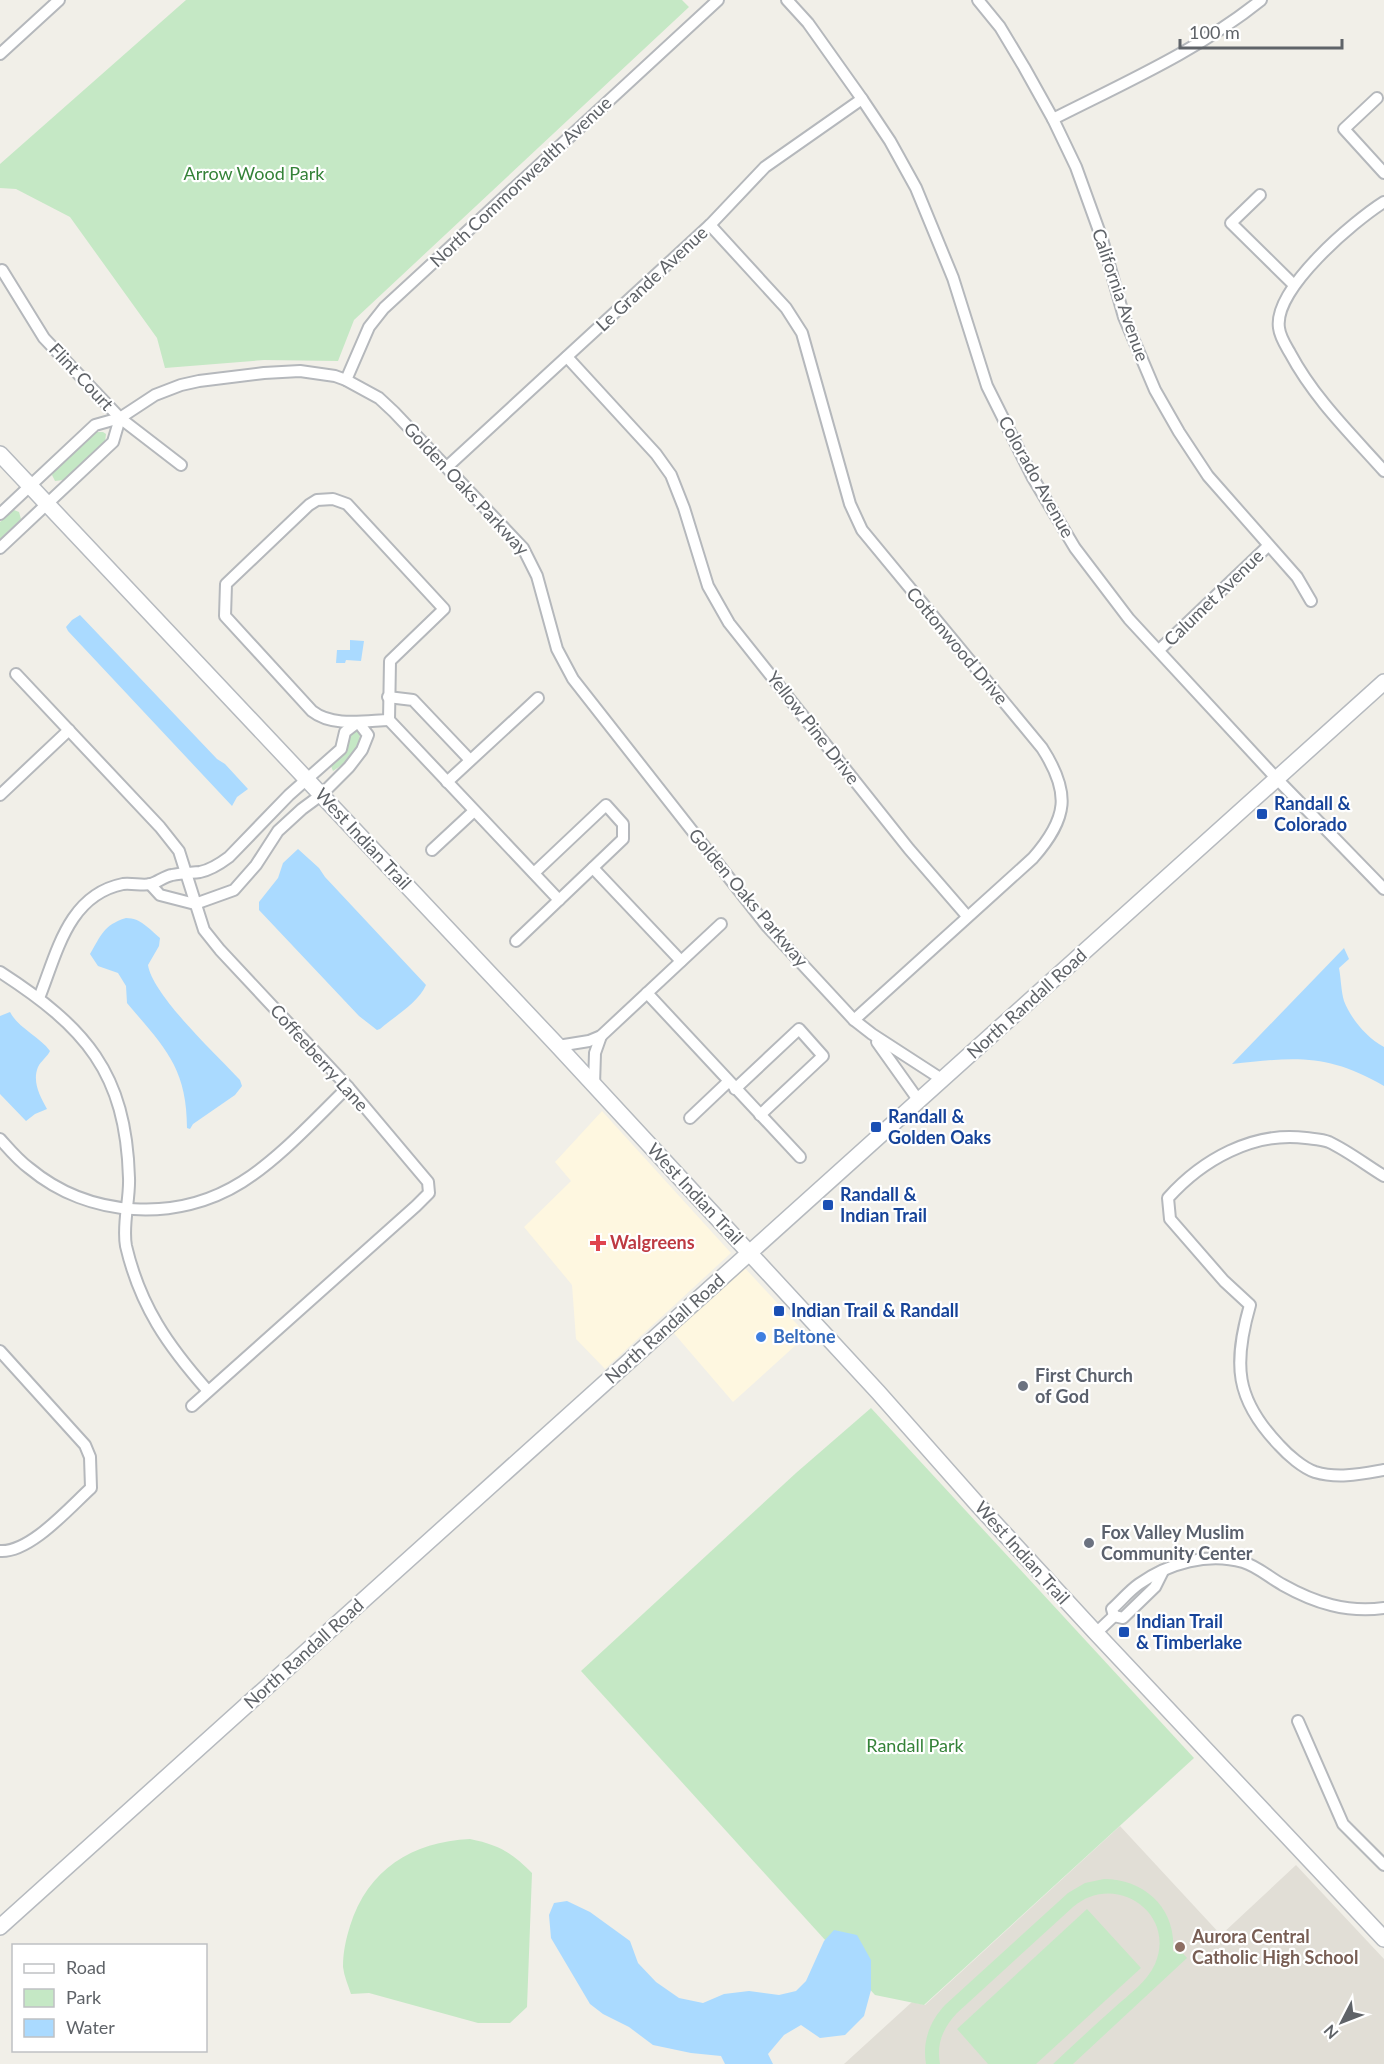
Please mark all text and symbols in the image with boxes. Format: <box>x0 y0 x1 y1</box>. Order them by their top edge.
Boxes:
scale bar <box>1180 12 1342 50</box>
text: 100 m <box>1189 21 1240 43</box>
street label: North Commonwealth Avenue <box>425 91 616 271</box>
park label: Arrow Wood Park <box>184 162 325 184</box>
street label: Le Grande Avenue <box>591 221 712 336</box>
street label: California Avenue <box>1088 225 1154 364</box>
street label: Flint Court <box>45 338 119 415</box>
street label: Colorado Avenue <box>994 412 1079 541</box>
street label: Golden Oaks Parkway <box>399 417 534 560</box>
street label: Calumet Avenue <box>1159 544 1268 650</box>
street label: Cottonwood Drive <box>902 582 1013 708</box>
street label: Yellow Pine Drive <box>763 666 865 788</box>
street label: West Indian Trail <box>311 783 416 894</box>
place label: Randall & Colorado <box>1274 792 1350 835</box>
marker: Randall & Colorado <box>1255 807 1269 821</box>
street label: Golden Oaks Parkway <box>685 824 813 971</box>
street label: North Randall Road <box>962 944 1091 1063</box>
street label: Coffeeberry Lane <box>266 999 374 1115</box>
place label: Randall & Golden Oaks <box>888 1105 991 1148</box>
marker: Randall & Golden Oaks <box>869 1120 883 1134</box>
street label: West Indian Trail <box>643 1138 748 1249</box>
place label: Randall & Indian Trail <box>840 1183 927 1226</box>
marker: Randall & Indian Trail <box>821 1198 835 1212</box>
place label: Walgreens <box>610 1231 695 1253</box>
marker: Walgreens <box>591 1236 605 1250</box>
street label: North Randall Road <box>600 1269 729 1388</box>
place label: Indian Trail & Randall <box>791 1299 959 1321</box>
marker: Indian Trail & Randall <box>772 1304 786 1318</box>
place label: Beltone <box>773 1325 836 1347</box>
marker: Beltone <box>754 1330 768 1344</box>
place label: First Church of God <box>1035 1364 1133 1407</box>
marker: First Church of God <box>1016 1379 1030 1393</box>
street label: West Indian Trail <box>971 1496 1075 1608</box>
place label: Fox Valley Muslim Community Center <box>1101 1521 1253 1564</box>
marker: Fox Valley Muslim Community Center <box>1082 1536 1096 1550</box>
street label: North Randall Road <box>239 1594 368 1713</box>
place label: Indian Trail & Timberlake <box>1136 1610 1243 1653</box>
marker: Indian Trail & Timberlake <box>1117 1625 1131 1639</box>
park label: Randall Park <box>866 1734 965 1756</box>
place label: Aurora Central Catholic High School <box>1191 1925 1358 1968</box>
marker: Aurora Central Catholic High School <box>1173 1940 1187 1954</box>
legend <box>12 1944 207 2052</box>
text: Road <box>66 1956 106 1978</box>
text: Park <box>66 1986 102 2008</box>
north arrow <box>1312 1992 1372 2052</box>
text: Water <box>66 2016 115 2038</box>
text: N <box>1319 2021 1342 2043</box>

